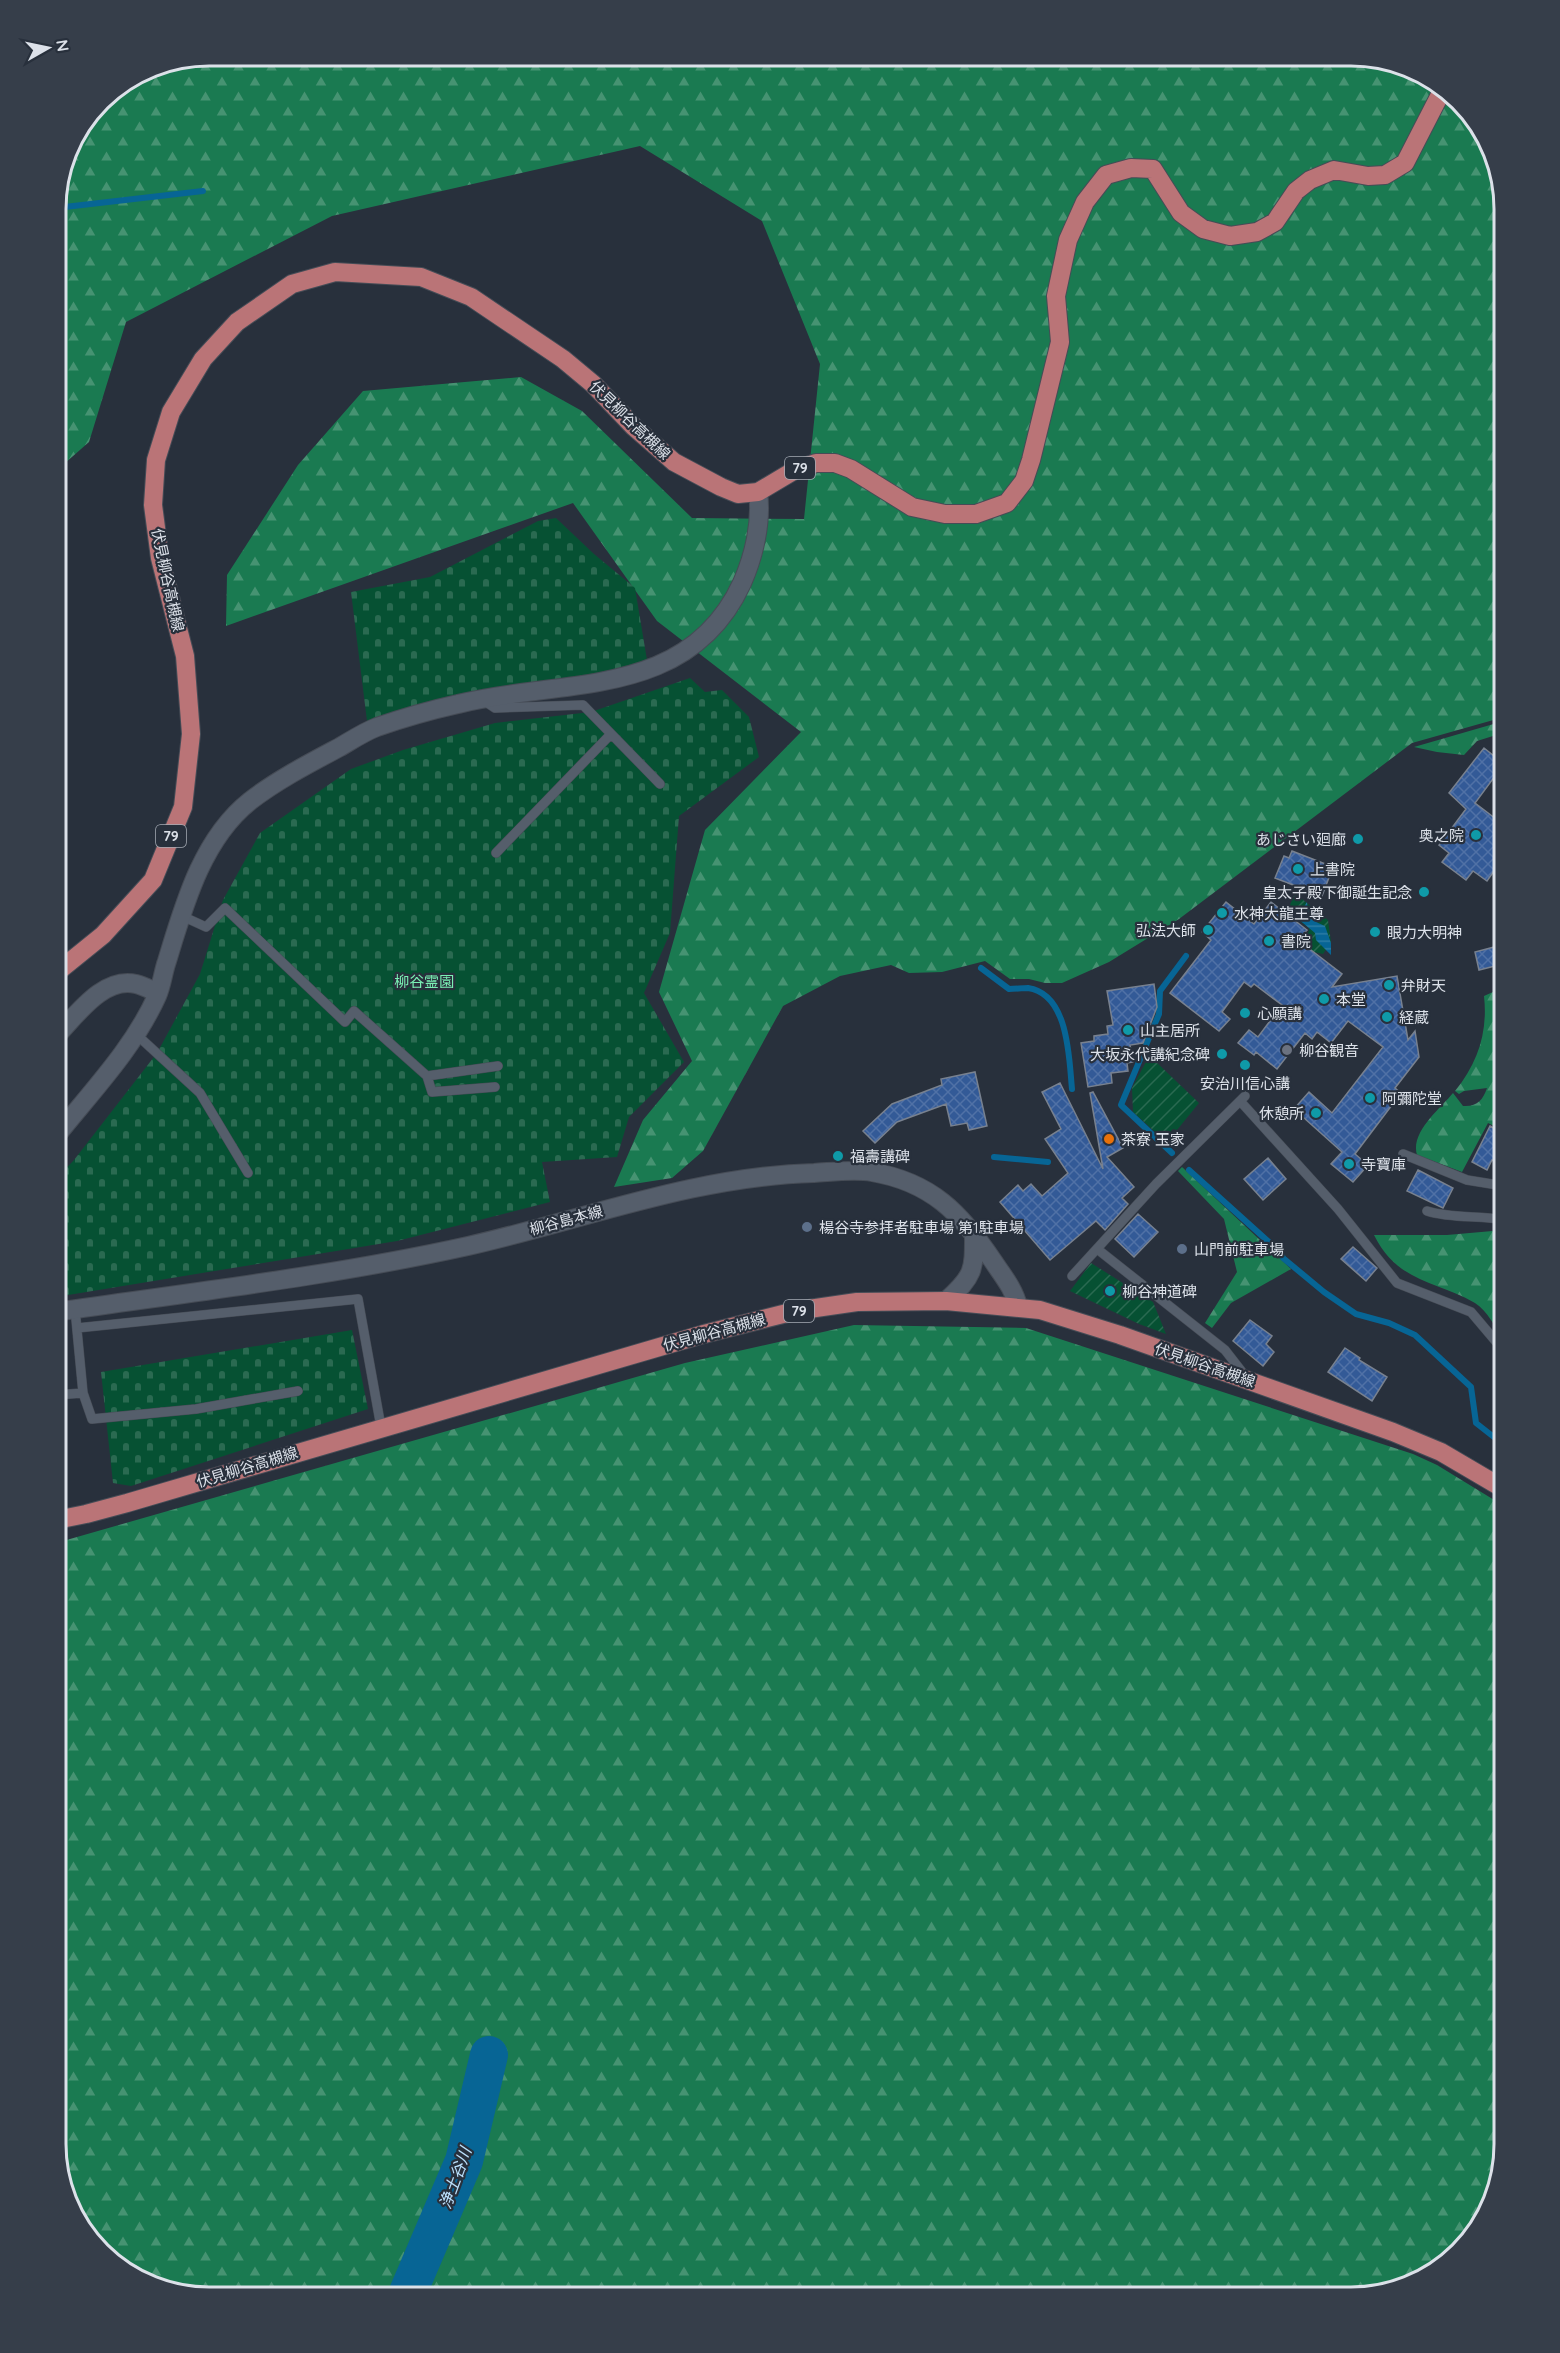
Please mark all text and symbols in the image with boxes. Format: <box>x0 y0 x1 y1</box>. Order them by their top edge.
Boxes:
north arrow <box>18 18 78 78</box>
text: N <box>52 38 74 53</box>
street label: 伏見柳谷高槻線 <box>586 377 674 463</box>
road number: 79 <box>785 457 815 479</box>
street label: 伏見柳谷高槻線 <box>148 527 188 633</box>
road number: 79 <box>156 825 186 847</box>
place label: 奥之院 <box>1419 826 1464 845</box>
marker: 奥之院 <box>1469 828 1483 842</box>
place label: あじさい廻廊 <box>1256 830 1346 849</box>
marker: あじさい廻廊 <box>1351 832 1365 846</box>
place label: 上書院 <box>1310 860 1355 879</box>
marker: 上書院 <box>1291 862 1305 876</box>
place label: 皇太子殿下御誕生記念 <box>1262 883 1412 902</box>
marker: 皇太子殿下御誕生記念 <box>1417 885 1431 899</box>
place label: 水神大龍王尊 <box>1234 904 1324 923</box>
marker: 水神大龍王尊 <box>1215 906 1229 920</box>
place label: 弘法大師 <box>1136 921 1196 940</box>
marker: 弘法大師 <box>1201 923 1215 937</box>
place label: 眼力大明神 <box>1387 923 1462 942</box>
marker: 眼力大明神 <box>1368 925 1382 939</box>
place label: 書院 <box>1281 932 1311 951</box>
marker: 書院 <box>1262 934 1276 948</box>
park label: 柳谷霊園 <box>394 972 454 991</box>
place label: 弁財天 <box>1401 976 1446 995</box>
marker: 弁財天 <box>1382 978 1396 992</box>
place label: 本堂 <box>1336 990 1366 1009</box>
marker: 本堂 <box>1317 992 1331 1006</box>
place label: 心願講 <box>1257 1004 1302 1023</box>
marker: 心願講 <box>1238 1006 1252 1020</box>
place label: 経蔵 <box>1399 1008 1429 1027</box>
marker: 経蔵 <box>1380 1010 1394 1024</box>
place label: 山主居所 <box>1140 1021 1200 1040</box>
marker: 山主居所 <box>1121 1023 1135 1037</box>
place label: 柳谷観音 <box>1299 1041 1359 1060</box>
marker: 柳谷観音 <box>1280 1043 1294 1057</box>
place label: 大坂永代講紀念碑 <box>1090 1045 1210 1064</box>
marker: 大坂永代講紀念碑 <box>1215 1047 1229 1061</box>
marker: 安治川信心講 <box>1238 1058 1252 1072</box>
place label: 安治川信心講 <box>1200 1074 1290 1093</box>
place label: 阿彌陀堂 <box>1382 1089 1442 1108</box>
marker: 阿彌陀堂 <box>1363 1091 1377 1105</box>
place label: 休憩所 <box>1259 1104 1304 1123</box>
marker: 休憩所 <box>1309 1106 1323 1120</box>
place label: 茶寮 玉家 <box>1121 1130 1185 1149</box>
marker: 茶寮 玉家 <box>1102 1132 1116 1146</box>
place label: 福壽講碑 <box>850 1147 910 1166</box>
marker: 福壽講碑 <box>831 1149 845 1163</box>
place label: 寺寶庫 <box>1361 1155 1406 1174</box>
marker: 寺寶庫 <box>1342 1157 1356 1171</box>
street label: 柳谷島本線 <box>527 1201 605 1239</box>
place label: 楊谷寺参拝者駐車場 第1駐車場 <box>819 1218 1024 1237</box>
marker: 楊谷寺参拝者駐車場 第1駐車場 <box>800 1220 814 1234</box>
place label: 山門前駐車場 <box>1194 1240 1284 1259</box>
marker: 山門前駐車場 <box>1175 1242 1189 1256</box>
place label: 柳谷神道碑 <box>1122 1282 1197 1301</box>
marker: 柳谷神道碑 <box>1103 1284 1117 1298</box>
road number: 79 <box>784 1300 814 1322</box>
street label: 伏見柳谷高槻線 <box>661 1309 767 1355</box>
street label: 伏見柳谷高槻線 <box>1152 1339 1258 1391</box>
street label: 伏見柳谷高槻線 <box>194 1443 300 1491</box>
water label: 浄土谷川 <box>435 2143 476 2211</box>

